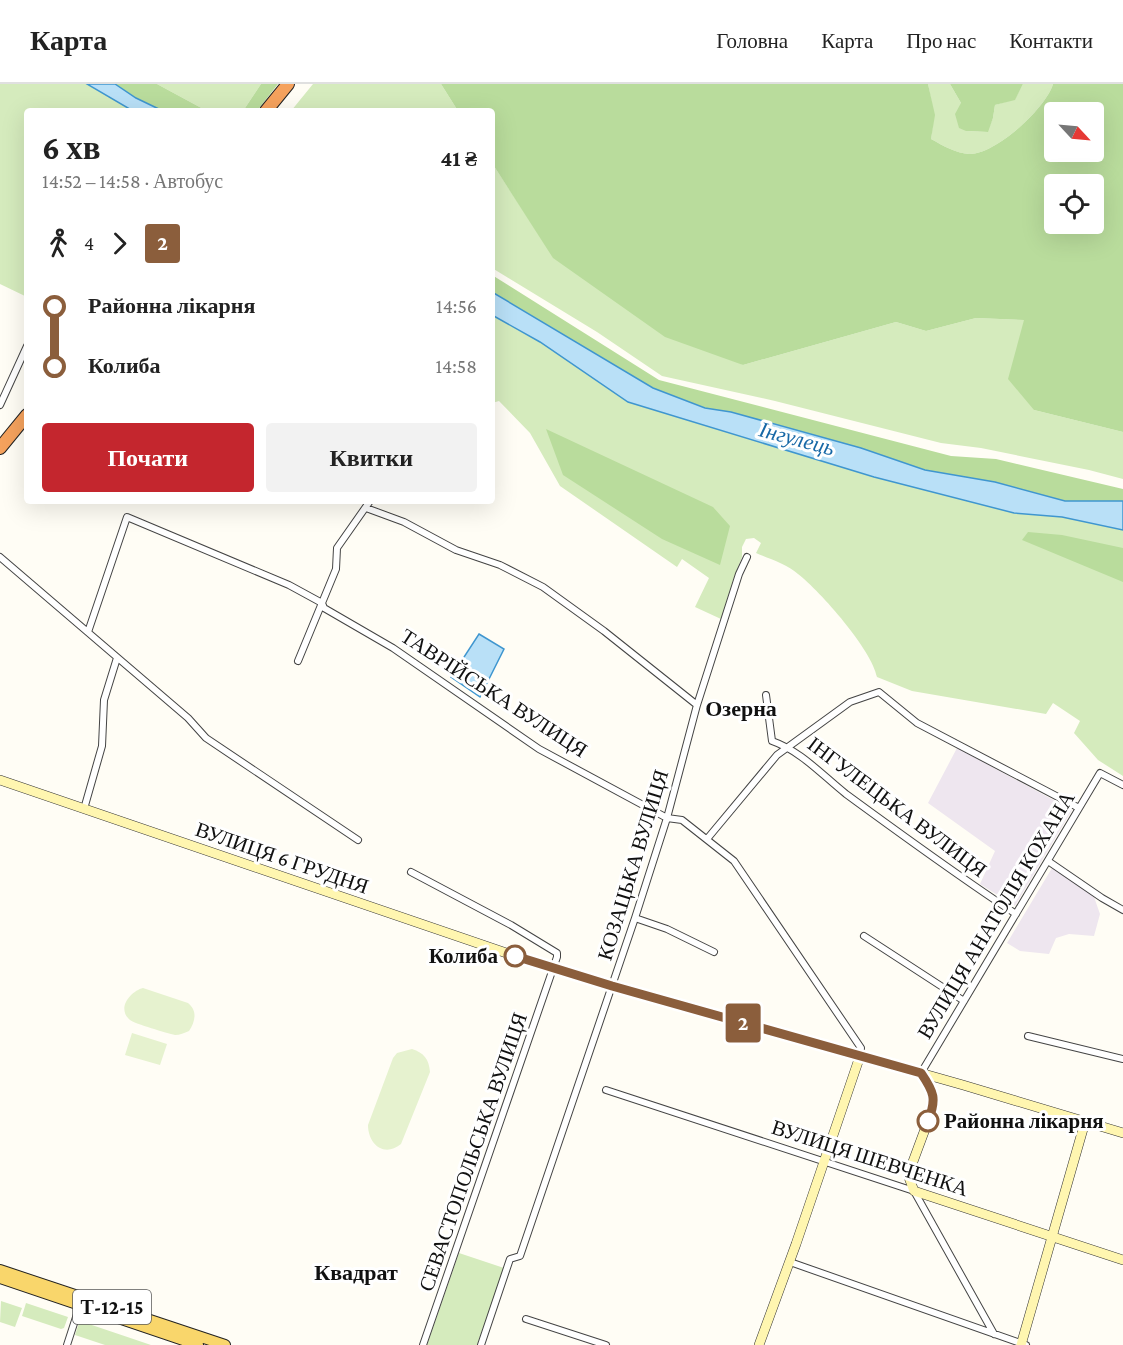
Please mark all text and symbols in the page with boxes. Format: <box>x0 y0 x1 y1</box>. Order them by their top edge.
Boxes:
text: Карта <box>30 25 107 56</box>
text: Головна <box>716 29 788 53</box>
text: Карта <box>821 29 873 53</box>
text: Про нас <box>906 29 976 53</box>
text: Контакти <box>1009 29 1093 53</box>
north arrow <box>1044 102 1104 162</box>
map controls <box>1044 102 1104 234</box>
text: 6 хв <box>42 129 101 166</box>
text: 41 ₴ <box>440 146 477 171</box>
text: 14:52 – 14:58 · Автобус <box>42 170 223 192</box>
button: locate <box>1044 174 1104 234</box>
icon: walk <box>42 227 75 260</box>
icon: forward <box>103 227 136 260</box>
text: 2 <box>157 231 168 255</box>
text: 4 <box>84 232 94 254</box>
text: Районна лікарня <box>88 293 255 318</box>
text: 14:56 <box>436 295 477 317</box>
text: Колиба <box>88 353 161 378</box>
text: 14:58 <box>435 355 477 377</box>
water label: Інгулець <box>756 416 837 461</box>
button: Почати <box>42 423 254 492</box>
button: Квитки <box>266 423 477 492</box>
street label: ТАВРІЙСЬКА ВУЛИЦЯ <box>396 624 592 762</box>
district label: Озерна <box>705 696 777 721</box>
street label: ІНГУЛЕЦЬКА ВУЛИЦЯ <box>803 732 991 882</box>
street label: КОЗАЦЬКА ВУЛИЦЯ <box>593 767 673 963</box>
street label: ВУЛИЦЯ АНАТОЛІЯ КОХАНА <box>912 786 1080 1043</box>
street label: ВУЛИЦЯ 6 ГРУДНЯ <box>192 817 372 899</box>
place label: Колиба <box>429 944 498 968</box>
marker: Колиба <box>504 945 526 967</box>
line badge: 2 <box>724 1004 762 1042</box>
street label: СЕВАСТОПОЛЬСЬКА ВУЛИЦЯ <box>414 1010 532 1294</box>
text: 2 <box>738 1011 748 1035</box>
place label: Районна лікарня <box>944 1109 1104 1133</box>
marker: Районна лікарня <box>917 1110 939 1132</box>
street label: ВУЛИЦЯ ШЕВЧЕНКА <box>769 1115 972 1201</box>
district label: Квадрат <box>314 1260 398 1285</box>
road number: Т-12-15 <box>73 1290 151 1324</box>

